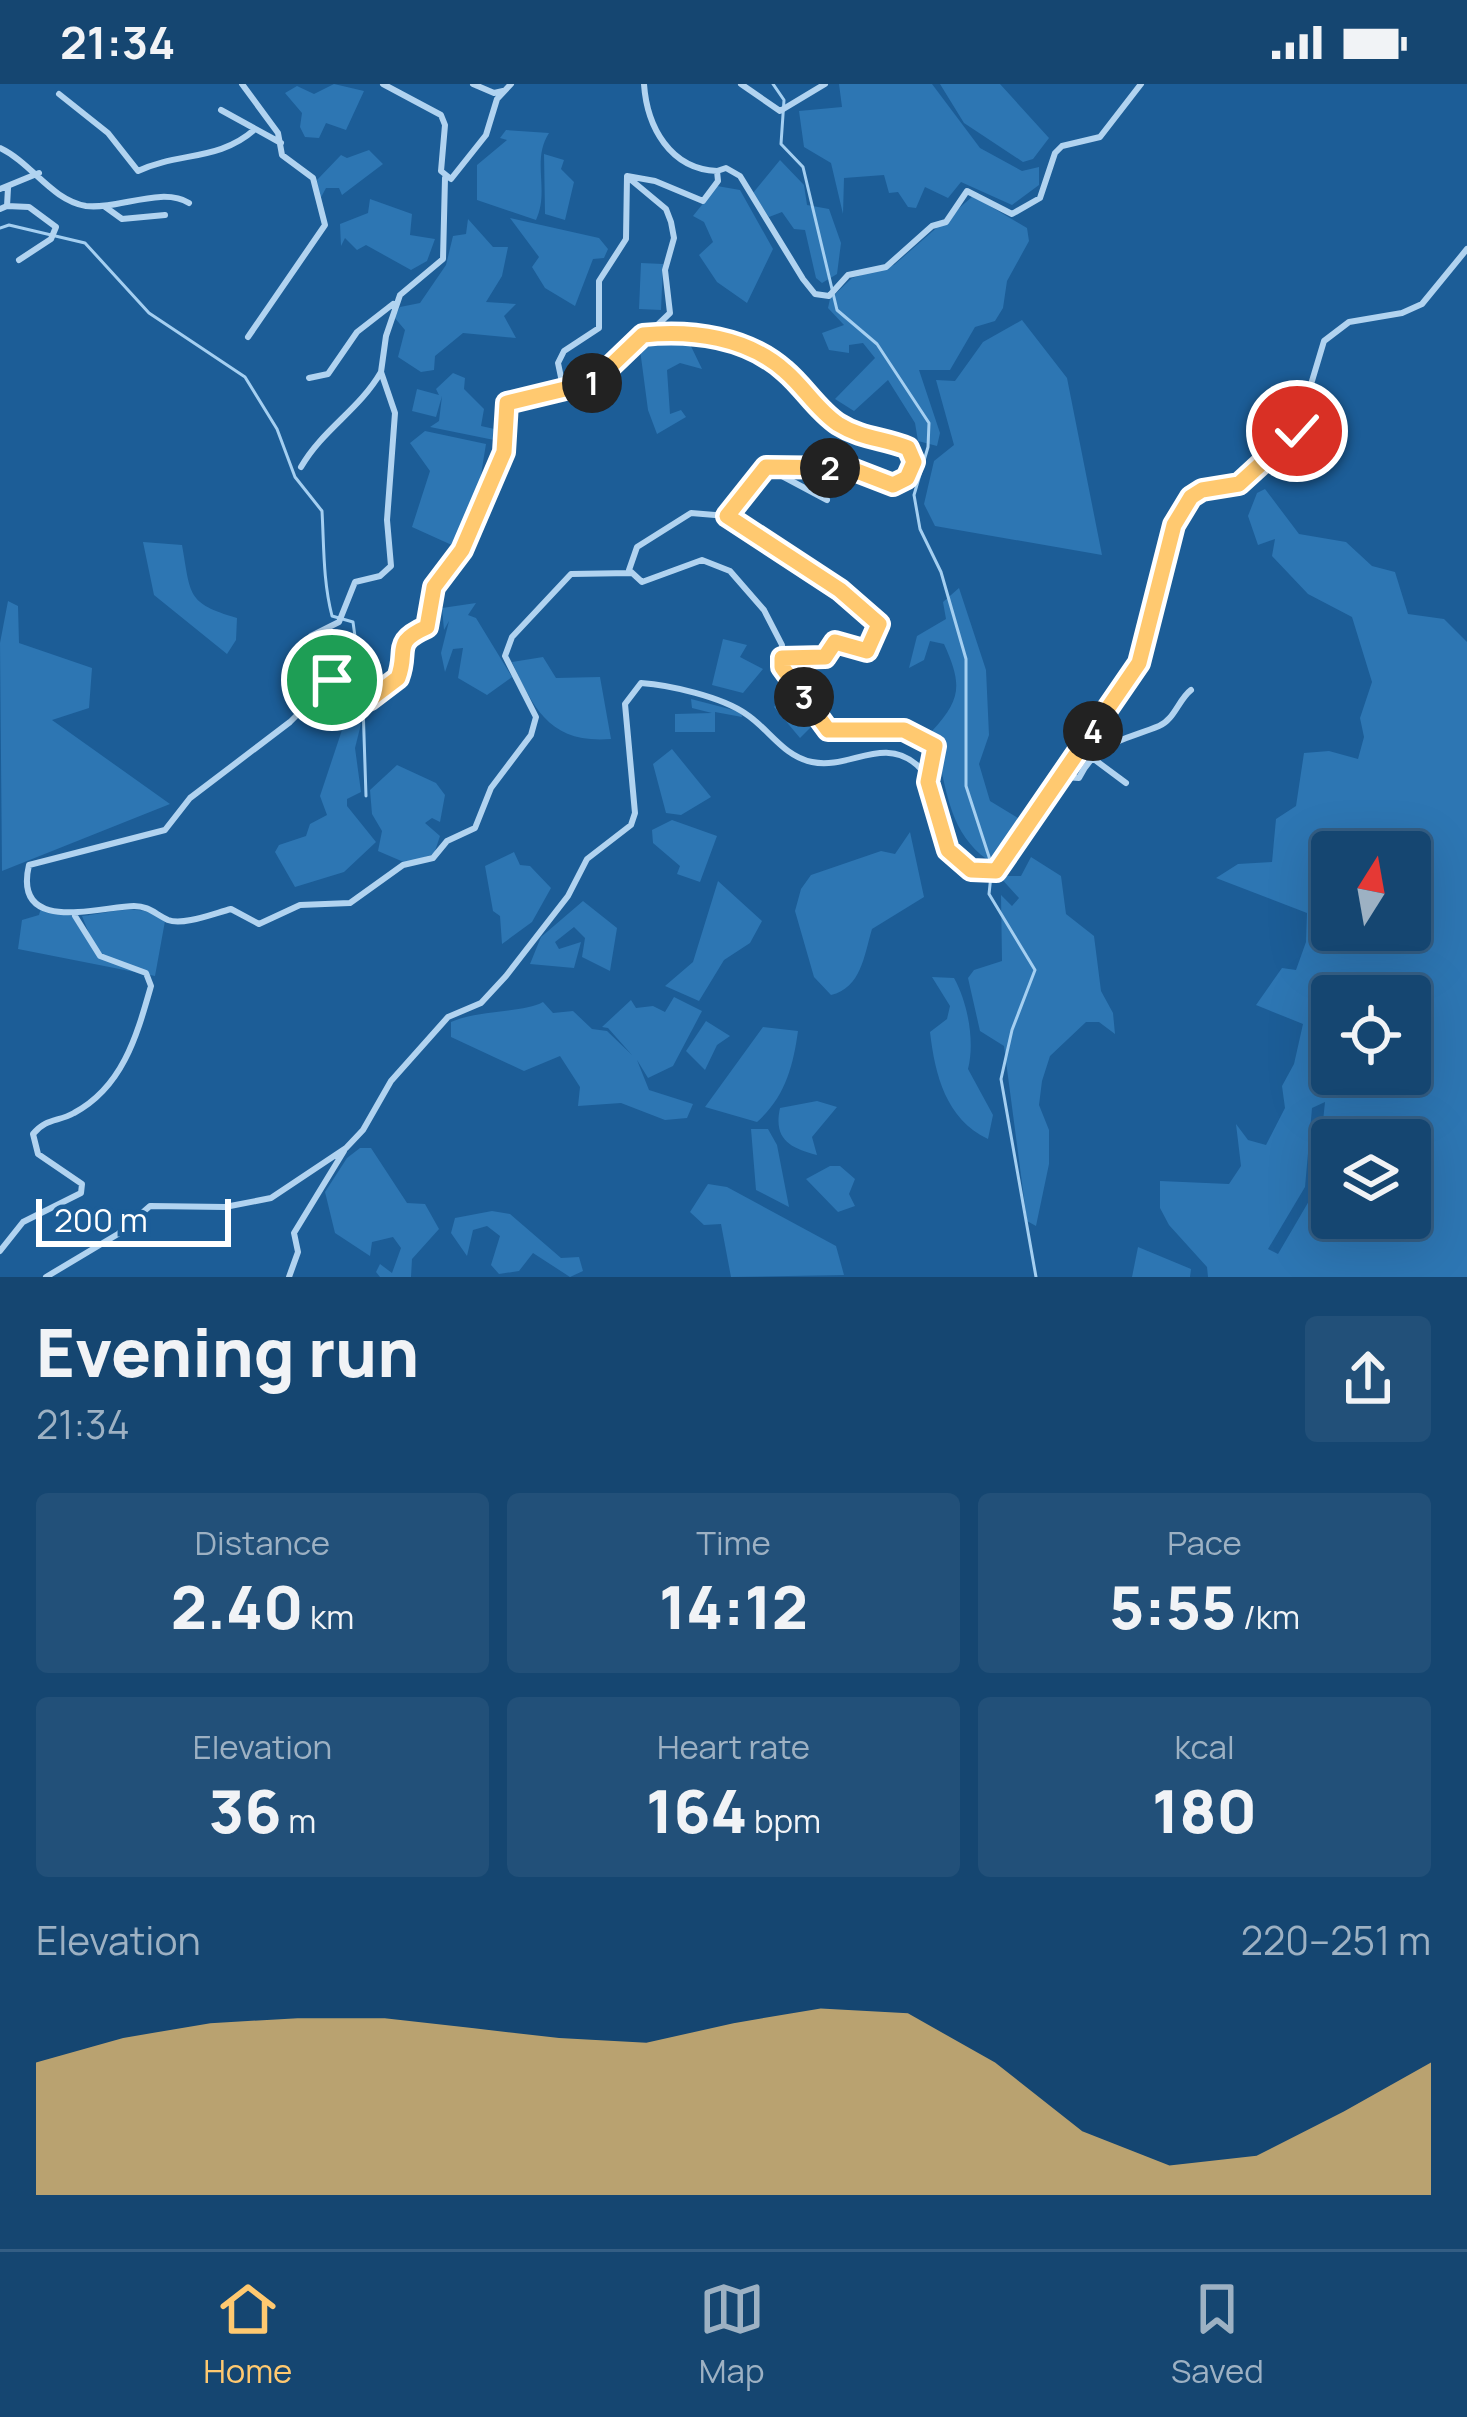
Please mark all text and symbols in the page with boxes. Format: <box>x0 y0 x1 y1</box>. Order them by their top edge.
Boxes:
text: 21:34 <box>60 11 175 73</box>
pin: 1 <box>562 353 622 413</box>
text: 1 <box>585 360 599 405</box>
pin <box>1246 380 1348 482</box>
icon: check <box>1264 398 1330 464</box>
pin: 2 <box>800 438 860 498</box>
text: 2 <box>820 445 840 490</box>
pin <box>281 629 383 731</box>
icon: arrive <box>299 647 365 713</box>
pin: 3 <box>774 667 834 727</box>
text: 3 <box>794 674 814 719</box>
pin: 4 <box>1063 701 1123 761</box>
text: 4 <box>1083 708 1103 753</box>
north arrow <box>1311 831 1431 951</box>
map controls <box>1311 831 1431 1239</box>
button: locate <box>1311 975 1431 1095</box>
button: layers <box>1311 1119 1431 1239</box>
scale bar <box>36 1193 231 1246</box>
text: 200 m <box>54 1197 148 1242</box>
text: Evening run <box>36 1307 419 1397</box>
button: share <box>1305 1316 1431 1442</box>
text: 21:34 <box>36 1397 130 1451</box>
text: Distance <box>195 1520 330 1565</box>
text: Time <box>696 1520 771 1565</box>
text: Pace <box>1167 1520 1242 1565</box>
text: 2.40 <box>171 1565 303 1647</box>
text: 14:12 <box>659 1565 808 1647</box>
text: 5:55 <box>1109 1565 1236 1647</box>
text: km <box>303 1594 354 1639</box>
text: /km <box>1236 1594 1300 1639</box>
text: Elevation <box>193 1724 332 1769</box>
text: Heart rate <box>657 1724 810 1769</box>
text: kcal <box>1174 1724 1235 1769</box>
text: 36 <box>209 1769 282 1851</box>
text: 164 <box>646 1769 747 1851</box>
text: 180 <box>1152 1769 1257 1851</box>
text: m <box>282 1798 316 1843</box>
text: bpm <box>747 1798 821 1843</box>
text: Elevation <box>36 1913 201 1967</box>
text: 220–251 m <box>1241 1913 1431 1967</box>
tab: Home <box>203 2276 292 2393</box>
tab: Map <box>699 2276 765 2393</box>
tab: Saved <box>1171 2276 1264 2393</box>

